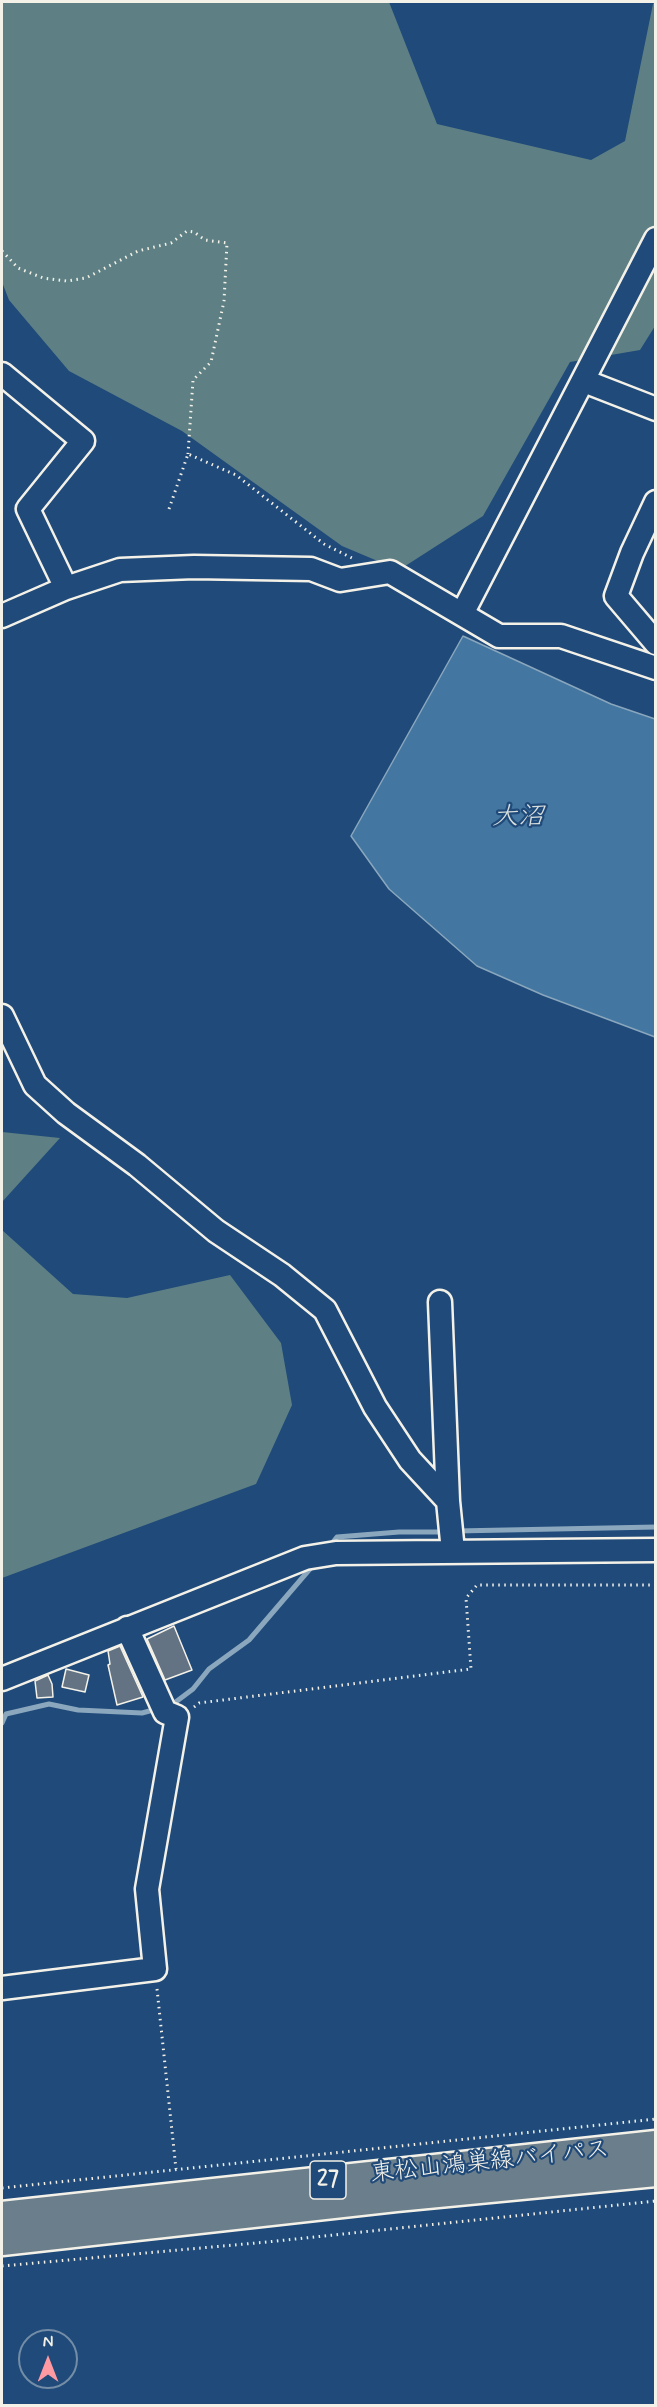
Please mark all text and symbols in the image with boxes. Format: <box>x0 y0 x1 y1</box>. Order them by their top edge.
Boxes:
water label: 大沼 <box>492 803 544 835</box>
street label: 東松山鴻巣線バイパス <box>369 2136 611 2190</box>
road number: 27 <box>310 2161 346 2199</box>
north arrow <box>18 2329 78 2389</box>
text: N <box>43 2332 53 2353</box>

